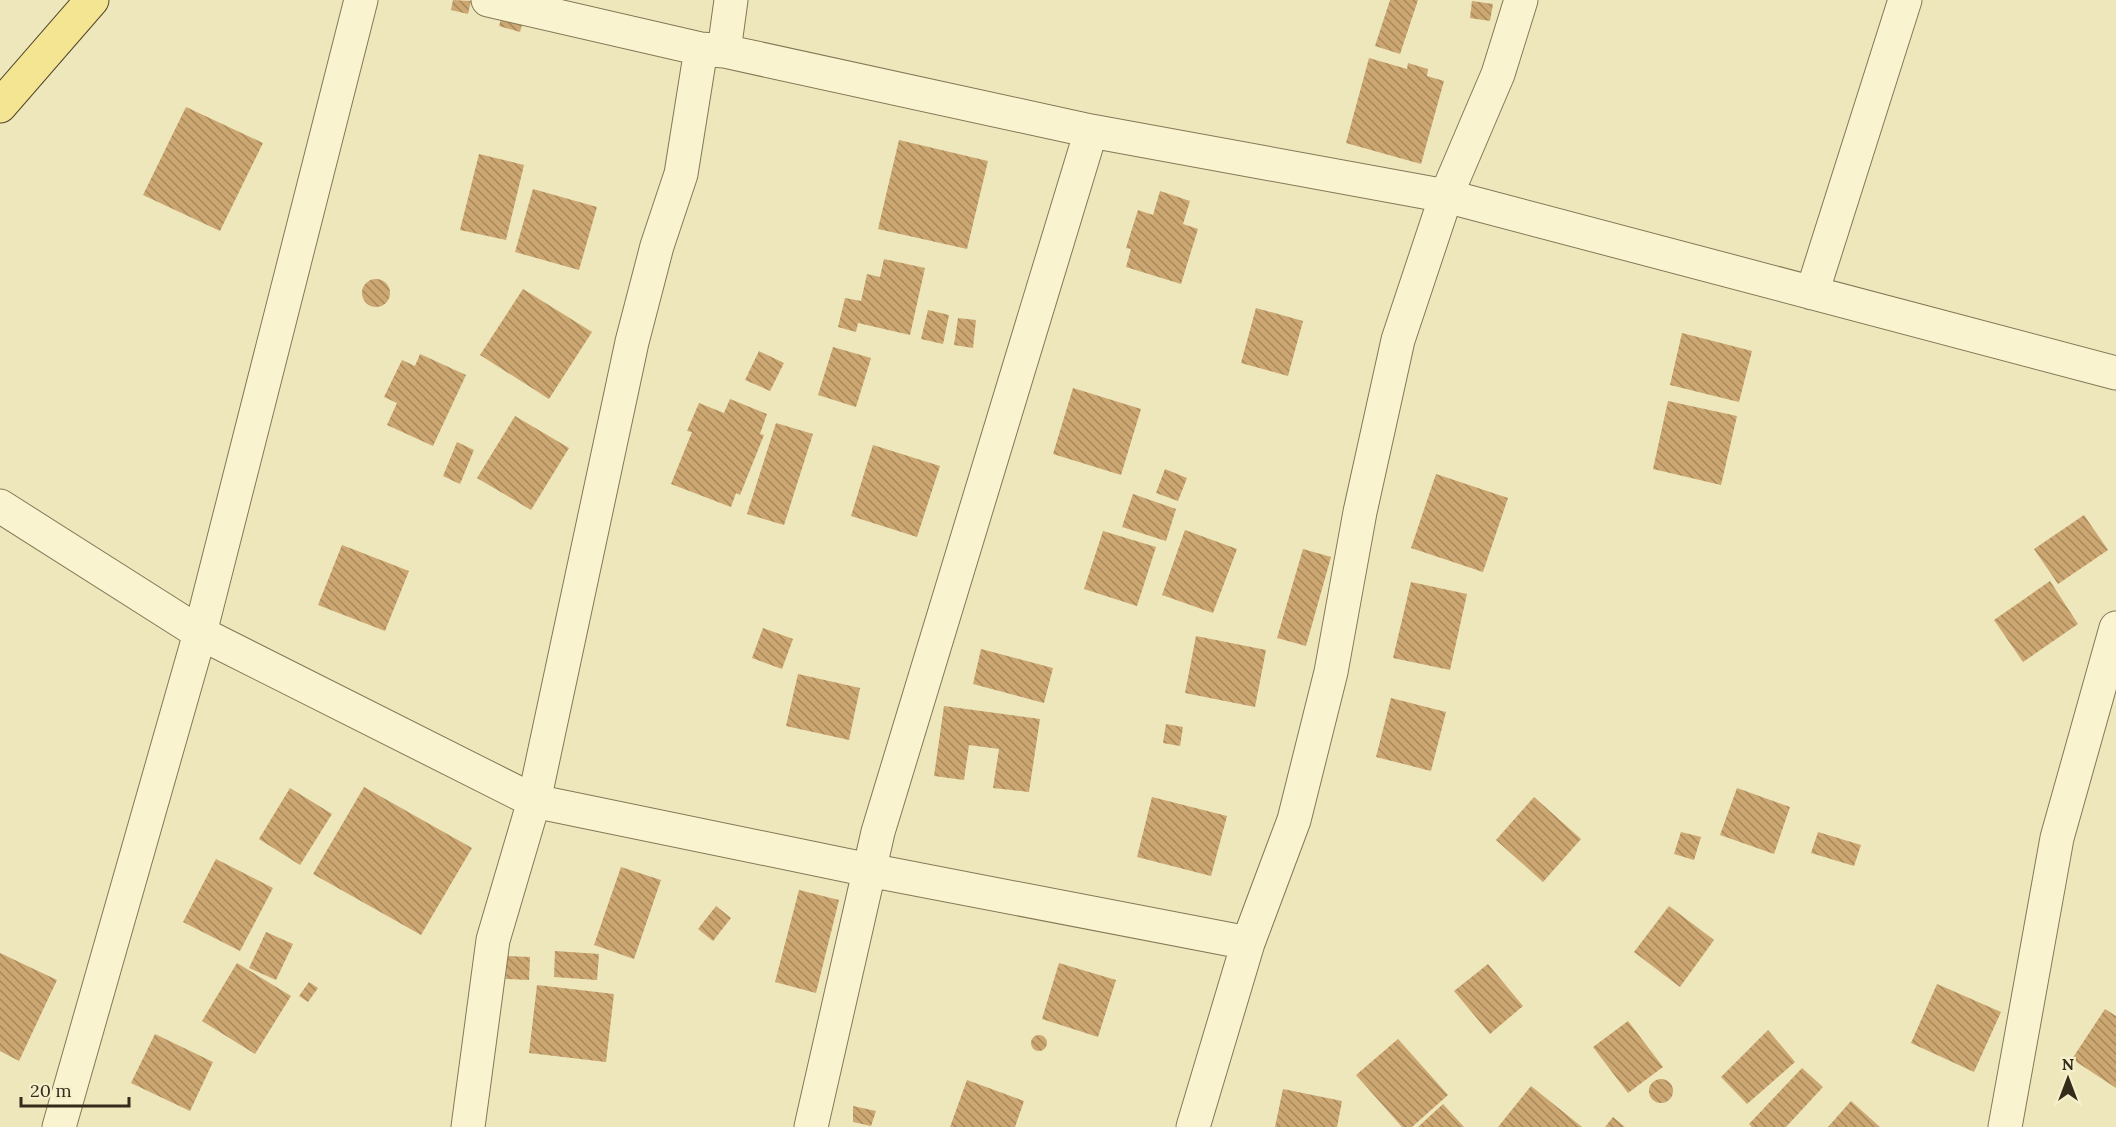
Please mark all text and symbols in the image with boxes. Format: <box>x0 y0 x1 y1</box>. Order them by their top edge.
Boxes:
north arrow <box>2038 1049 2098 1109</box>
text: N <box>2062 1054 2074 1074</box>
scale bar <box>21 1070 129 1108</box>
text: 20 m <box>30 1079 72 1102</box>

